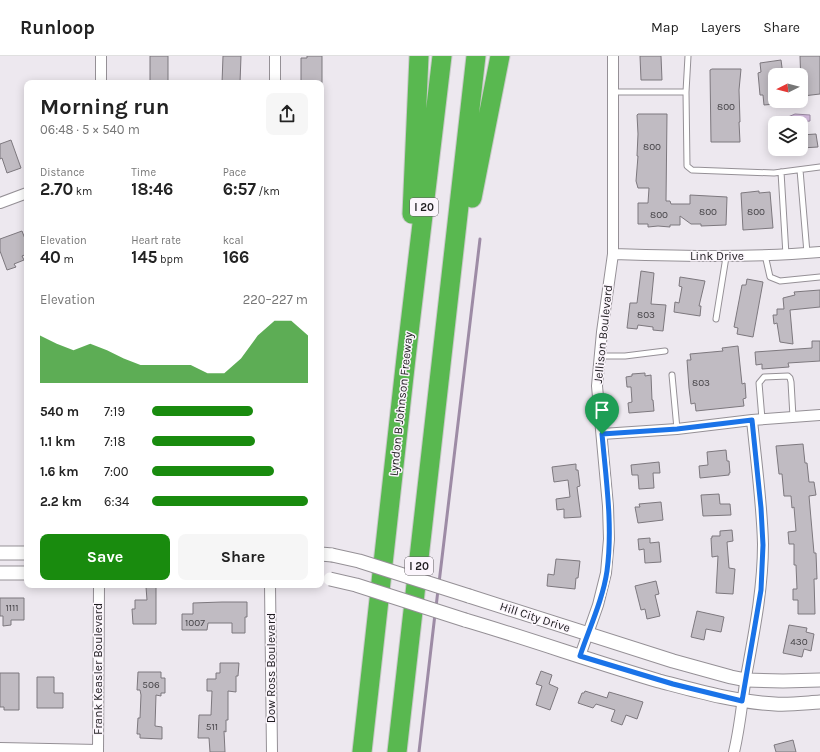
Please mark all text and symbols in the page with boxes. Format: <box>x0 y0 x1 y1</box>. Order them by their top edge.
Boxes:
text: Runloop <box>20 17 95 39</box>
text: Map <box>651 19 679 36</box>
text: Layers <box>701 19 741 36</box>
text: Share <box>763 19 800 36</box>
north arrow <box>768 68 808 108</box>
map controls <box>768 68 808 156</box>
button: share <box>266 93 308 135</box>
text: Morning run <box>40 94 169 120</box>
house number: 800 <box>717 101 735 113</box>
button: layers <box>768 116 808 156</box>
text: 06:48 · 5 × 540 m <box>40 122 140 137</box>
house number: 800 <box>643 141 661 153</box>
text: Distance <box>40 166 84 179</box>
text: Time <box>131 166 156 179</box>
text: Pace <box>223 166 246 179</box>
text: 2.70 <box>40 179 73 199</box>
text: 18:46 <box>131 179 173 199</box>
text: 6:57 <box>223 179 256 199</box>
text: km <box>73 185 92 198</box>
text: /km <box>256 185 280 198</box>
road number: I 20 <box>410 198 438 216</box>
house number: 800 <box>699 206 717 218</box>
house number: 800 <box>747 206 765 218</box>
house number: 800 <box>650 209 668 221</box>
text: Elevation <box>40 234 87 247</box>
text: Heart rate <box>131 234 181 247</box>
text: kcal <box>223 234 244 247</box>
text: 40 <box>40 247 61 267</box>
text: 145 <box>131 247 157 267</box>
text: 166 <box>223 247 249 267</box>
street label: Link Drive <box>690 249 744 263</box>
text: m <box>61 253 74 266</box>
text: bpm <box>157 253 183 266</box>
street label: Jellison Boulevard <box>591 284 615 384</box>
text: Elevation <box>40 292 95 307</box>
text: 220–227 m <box>243 292 308 307</box>
house number: 803 <box>637 309 655 321</box>
street label: Lyndon B Johnson Freeway <box>386 331 416 477</box>
house number: 803 <box>692 377 710 389</box>
pin <box>585 393 619 434</box>
icon: arrive <box>591 399 613 421</box>
text: 540 m <box>40 404 79 419</box>
text: 7:19 <box>104 404 125 419</box>
text: 1.1 km <box>40 434 75 449</box>
text: 7:18 <box>104 434 125 449</box>
text: 1.6 km <box>40 464 79 479</box>
text: 7:00 <box>104 464 129 479</box>
text: 2.2 km <box>40 494 82 509</box>
text: 6:34 <box>104 494 129 509</box>
button: Save <box>40 534 170 580</box>
button: Share <box>178 534 308 580</box>
road number: I 20 <box>405 557 433 575</box>
street label: Hill City Drive <box>498 599 572 635</box>
house number: 1111 <box>5 602 19 614</box>
street label: Frank Keasler Boulevard <box>91 603 105 735</box>
street label: Dow Ross Boulevard <box>264 613 278 723</box>
house number: 1007 <box>185 617 205 629</box>
house number: 430 <box>790 636 808 648</box>
house number: 506 <box>142 679 160 691</box>
house number: 511 <box>206 721 218 733</box>

